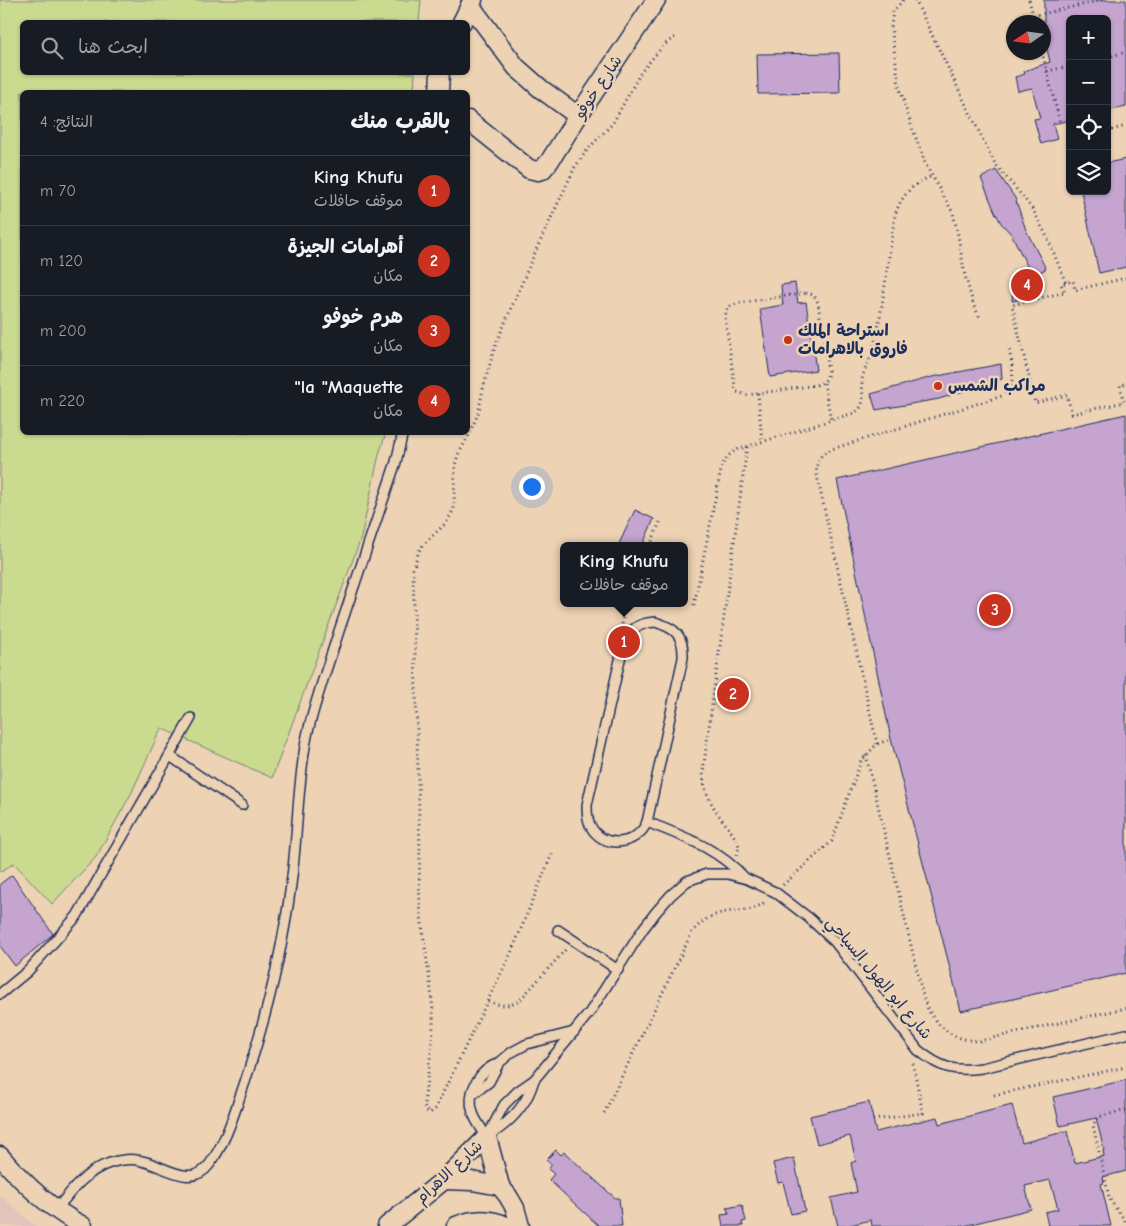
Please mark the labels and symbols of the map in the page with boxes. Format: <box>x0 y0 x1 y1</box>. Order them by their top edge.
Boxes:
north arrow <box>1006 15 1051 60</box>
street label: شارع خوفو <box>570 52 627 124</box>
pin: 4 <box>1011 266 1043 304</box>
place label: استراحة الملك فاروق بالاهرامات <box>798 322 908 359</box>
marker: استراحة الملك فاروق بالاهرامات <box>782 334 794 346</box>
place label: مراكب الشمس <box>948 377 1046 395</box>
marker: مراكب الشمس <box>932 380 944 392</box>
your location <box>519 474 545 500</box>
pin: 3 <box>979 591 1011 629</box>
pin: 1 <box>608 623 640 661</box>
pin: 2 <box>717 675 749 713</box>
street label: شارع ابو الهول السياحي <box>819 913 935 1046</box>
street label: شارع الاهرام <box>412 1137 488 1210</box>

